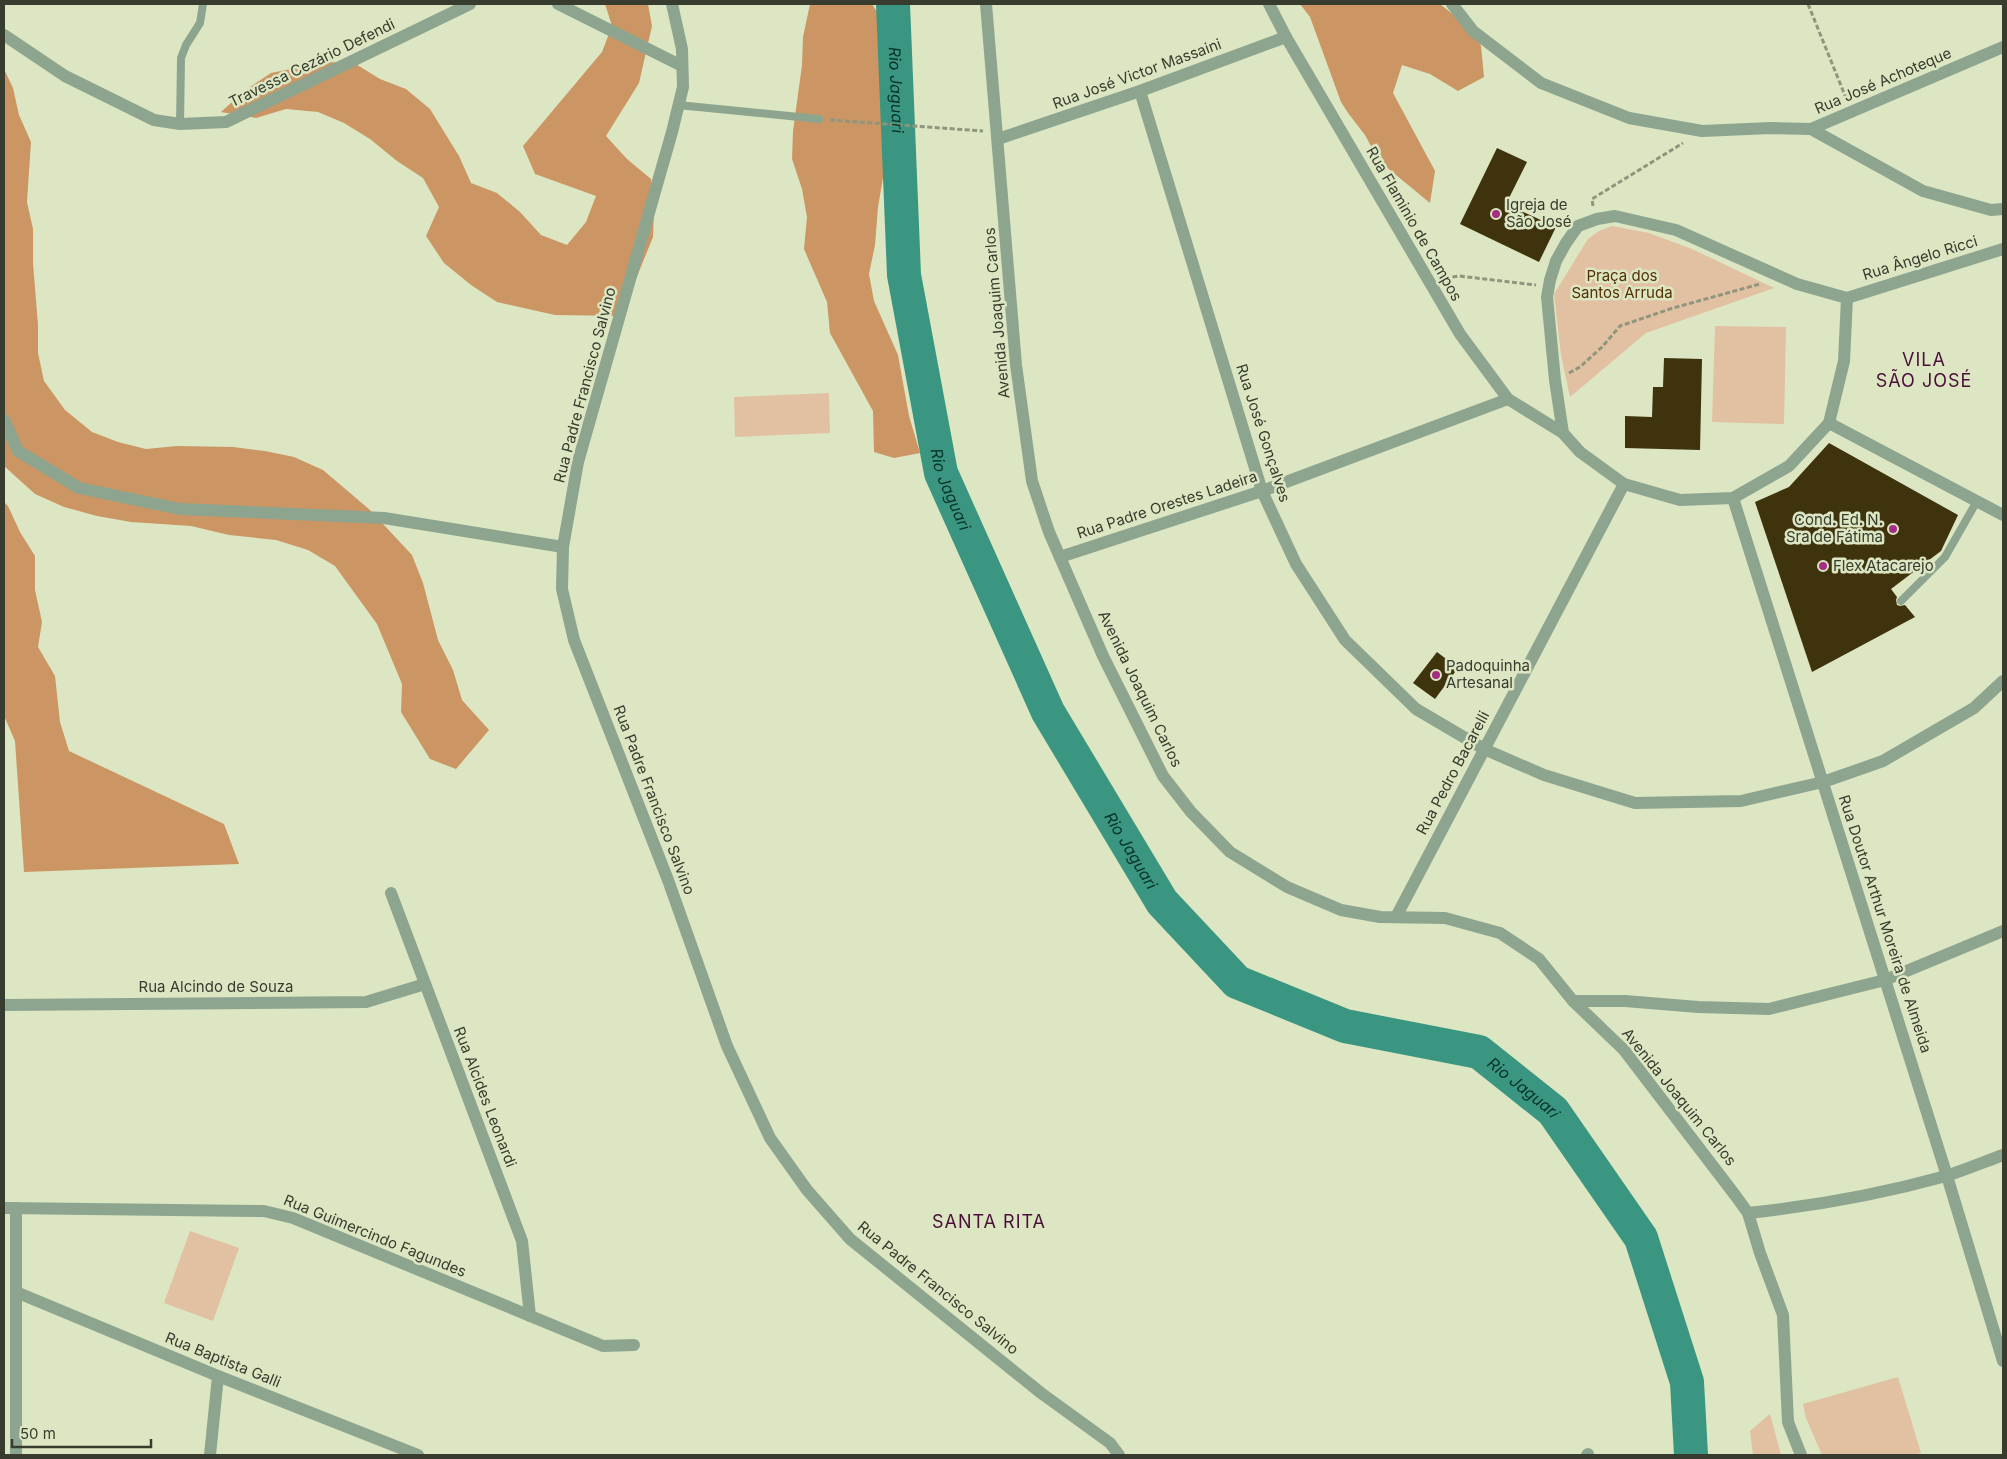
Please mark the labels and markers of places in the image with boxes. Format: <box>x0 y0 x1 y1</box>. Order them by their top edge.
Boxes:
place label: Igreja de São José <box>1506 195 1571 231</box>
marker: Igreja de São José <box>1490 208 1502 220</box>
place label: Cond. Ed. N. Sra de Fátima <box>1786 510 1883 546</box>
marker: Cond. Ed. N. Sra de Fátima <box>1887 523 1899 535</box>
place label: Flex Atacarejo <box>1833 556 1934 575</box>
marker: Flex Atacarejo <box>1817 560 1829 572</box>
place label: Padoquinha Artesanal <box>1446 656 1530 692</box>
marker: Padoquinha Artesanal <box>1430 669 1442 681</box>

